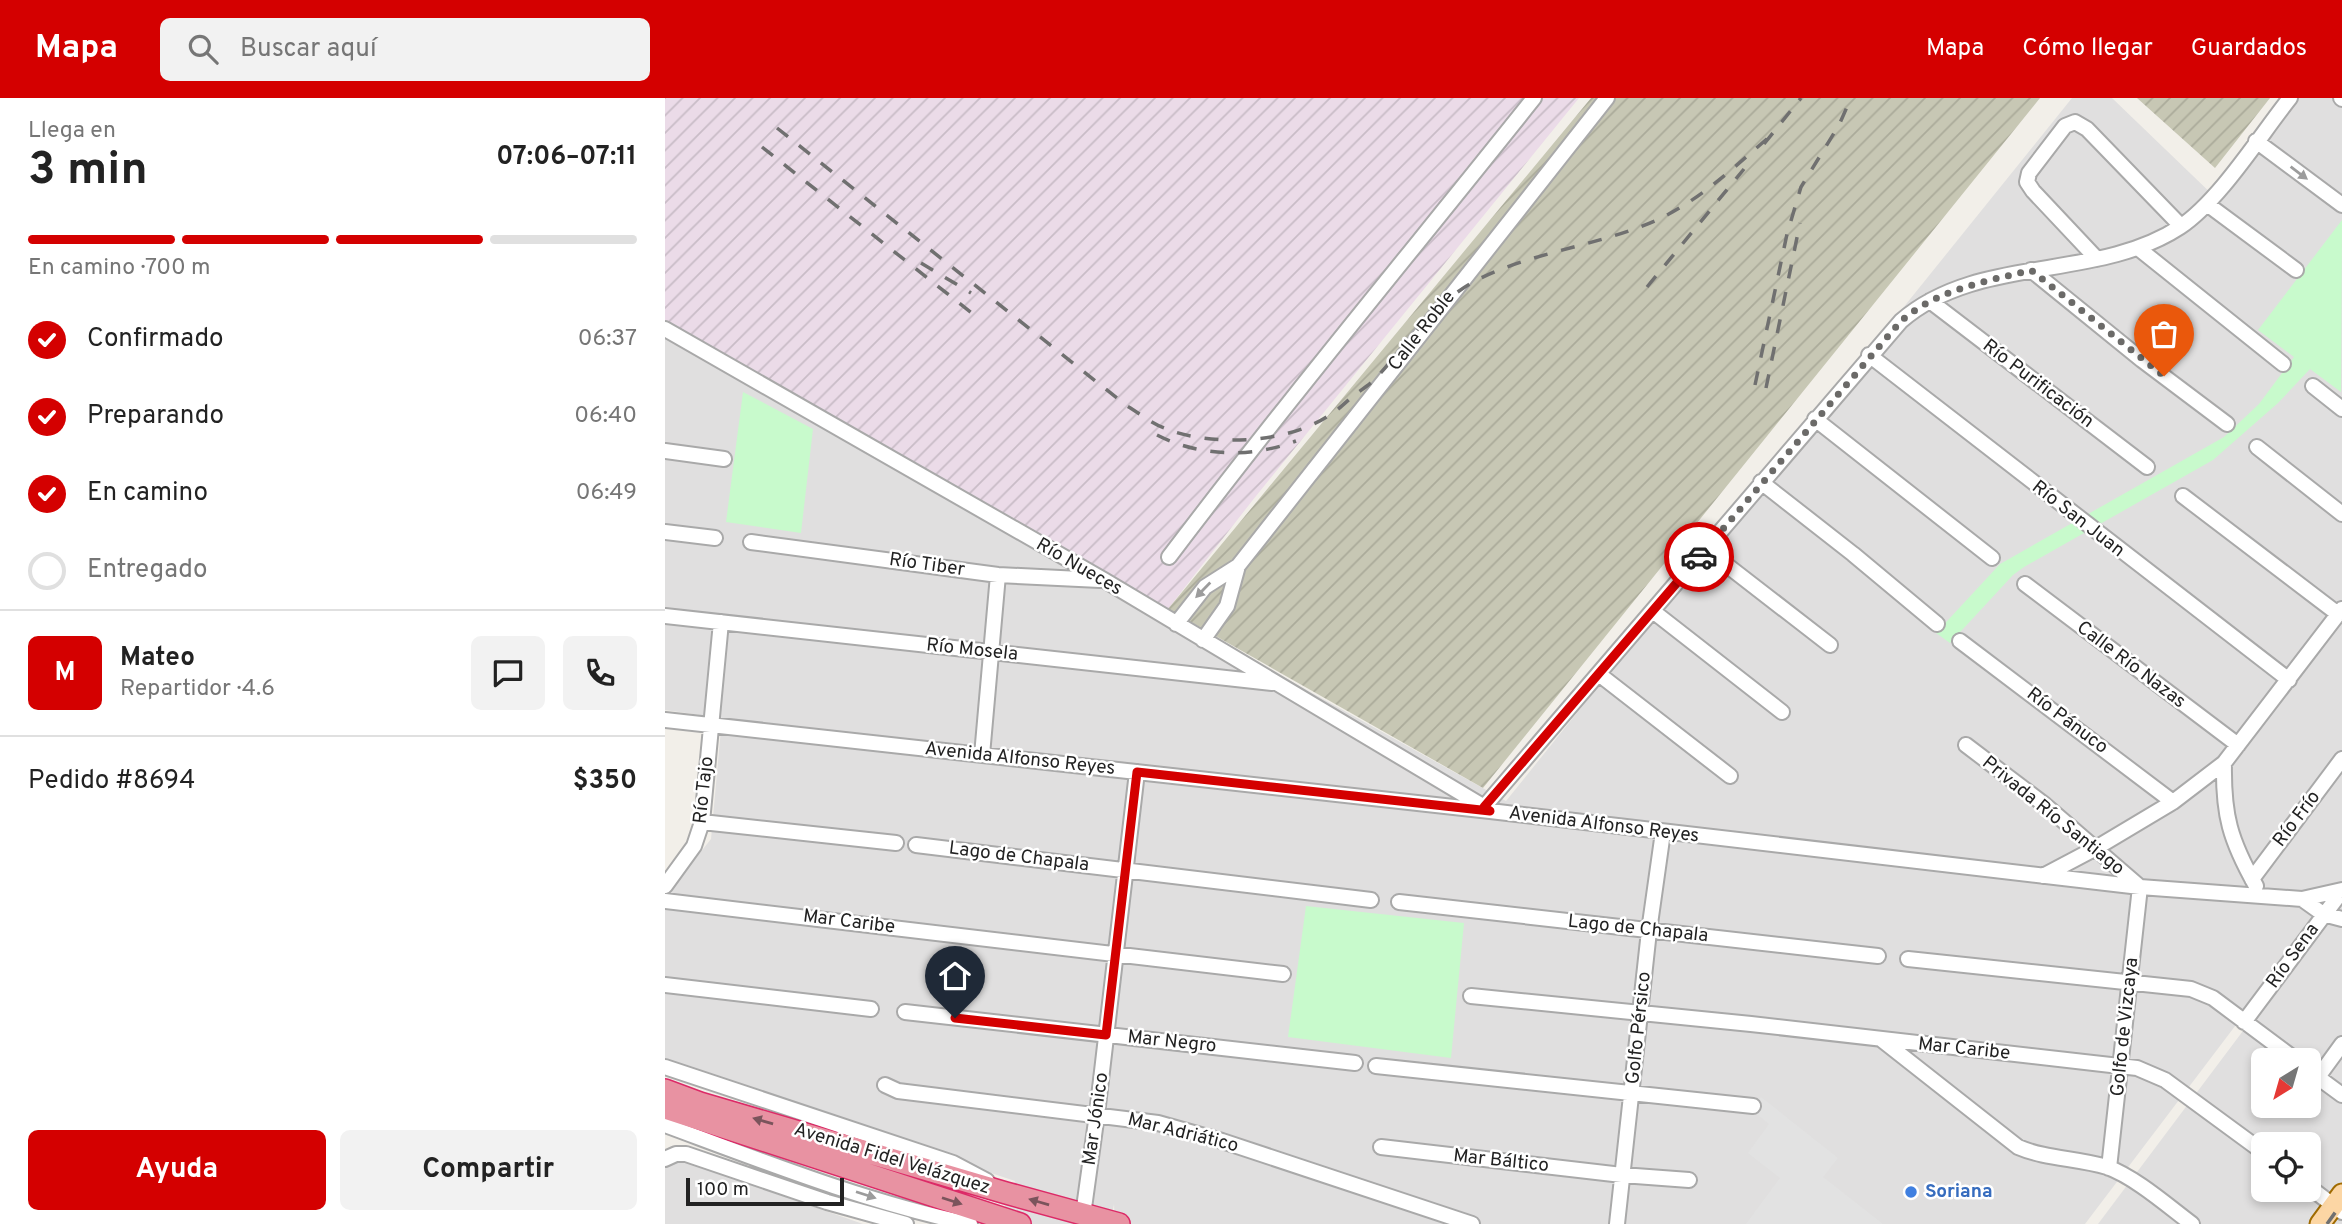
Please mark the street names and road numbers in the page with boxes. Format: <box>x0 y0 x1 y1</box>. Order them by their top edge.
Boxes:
street label: Calle Roble <box>1383 286 1461 376</box>
street label: Río Purificación <box>1977 334 2099 434</box>
street label: Río San Juan <box>2027 475 2129 563</box>
street label: Río Nueces <box>1032 533 1126 601</box>
street label: Río Tiber <box>887 548 967 582</box>
street label: Calle Río Nazas <box>2072 616 2190 714</box>
street label: Río Mosela <box>925 633 1019 667</box>
street label: Río Pánuco <box>2021 683 2113 759</box>
street label: Avenida Alfonso Reyes <box>924 737 1116 781</box>
street label: Privada Río Santiago <box>1977 751 2129 881</box>
street label: Río Tajo <box>689 755 719 825</box>
street label: Río Frío <box>2268 786 2326 852</box>
street label: Avenida Alfonso Reyes <box>1507 801 1701 849</box>
street label: Lago de Chapala <box>947 836 1091 878</box>
street label: Mar Caribe <box>802 904 896 940</box>
street label: Lago de Chapala <box>1567 910 1709 948</box>
street label: Río Sena <box>2261 919 2325 993</box>
street label: Golfo de Vizcaya <box>2106 956 2144 1098</box>
street label: Golfo Pérsico <box>1621 971 1657 1085</box>
street label: Mar Negro <box>1126 1025 1218 1059</box>
street label: Mar Caribe <box>1917 1032 2011 1066</box>
street label: Mar Jónico <box>1078 1071 1114 1167</box>
street label: Mar Adriático <box>1125 1108 1241 1158</box>
street label: Avenida Fidel Velázquez <box>791 1118 993 1200</box>
street label: Mar Báltico <box>1452 1144 1550 1178</box>

